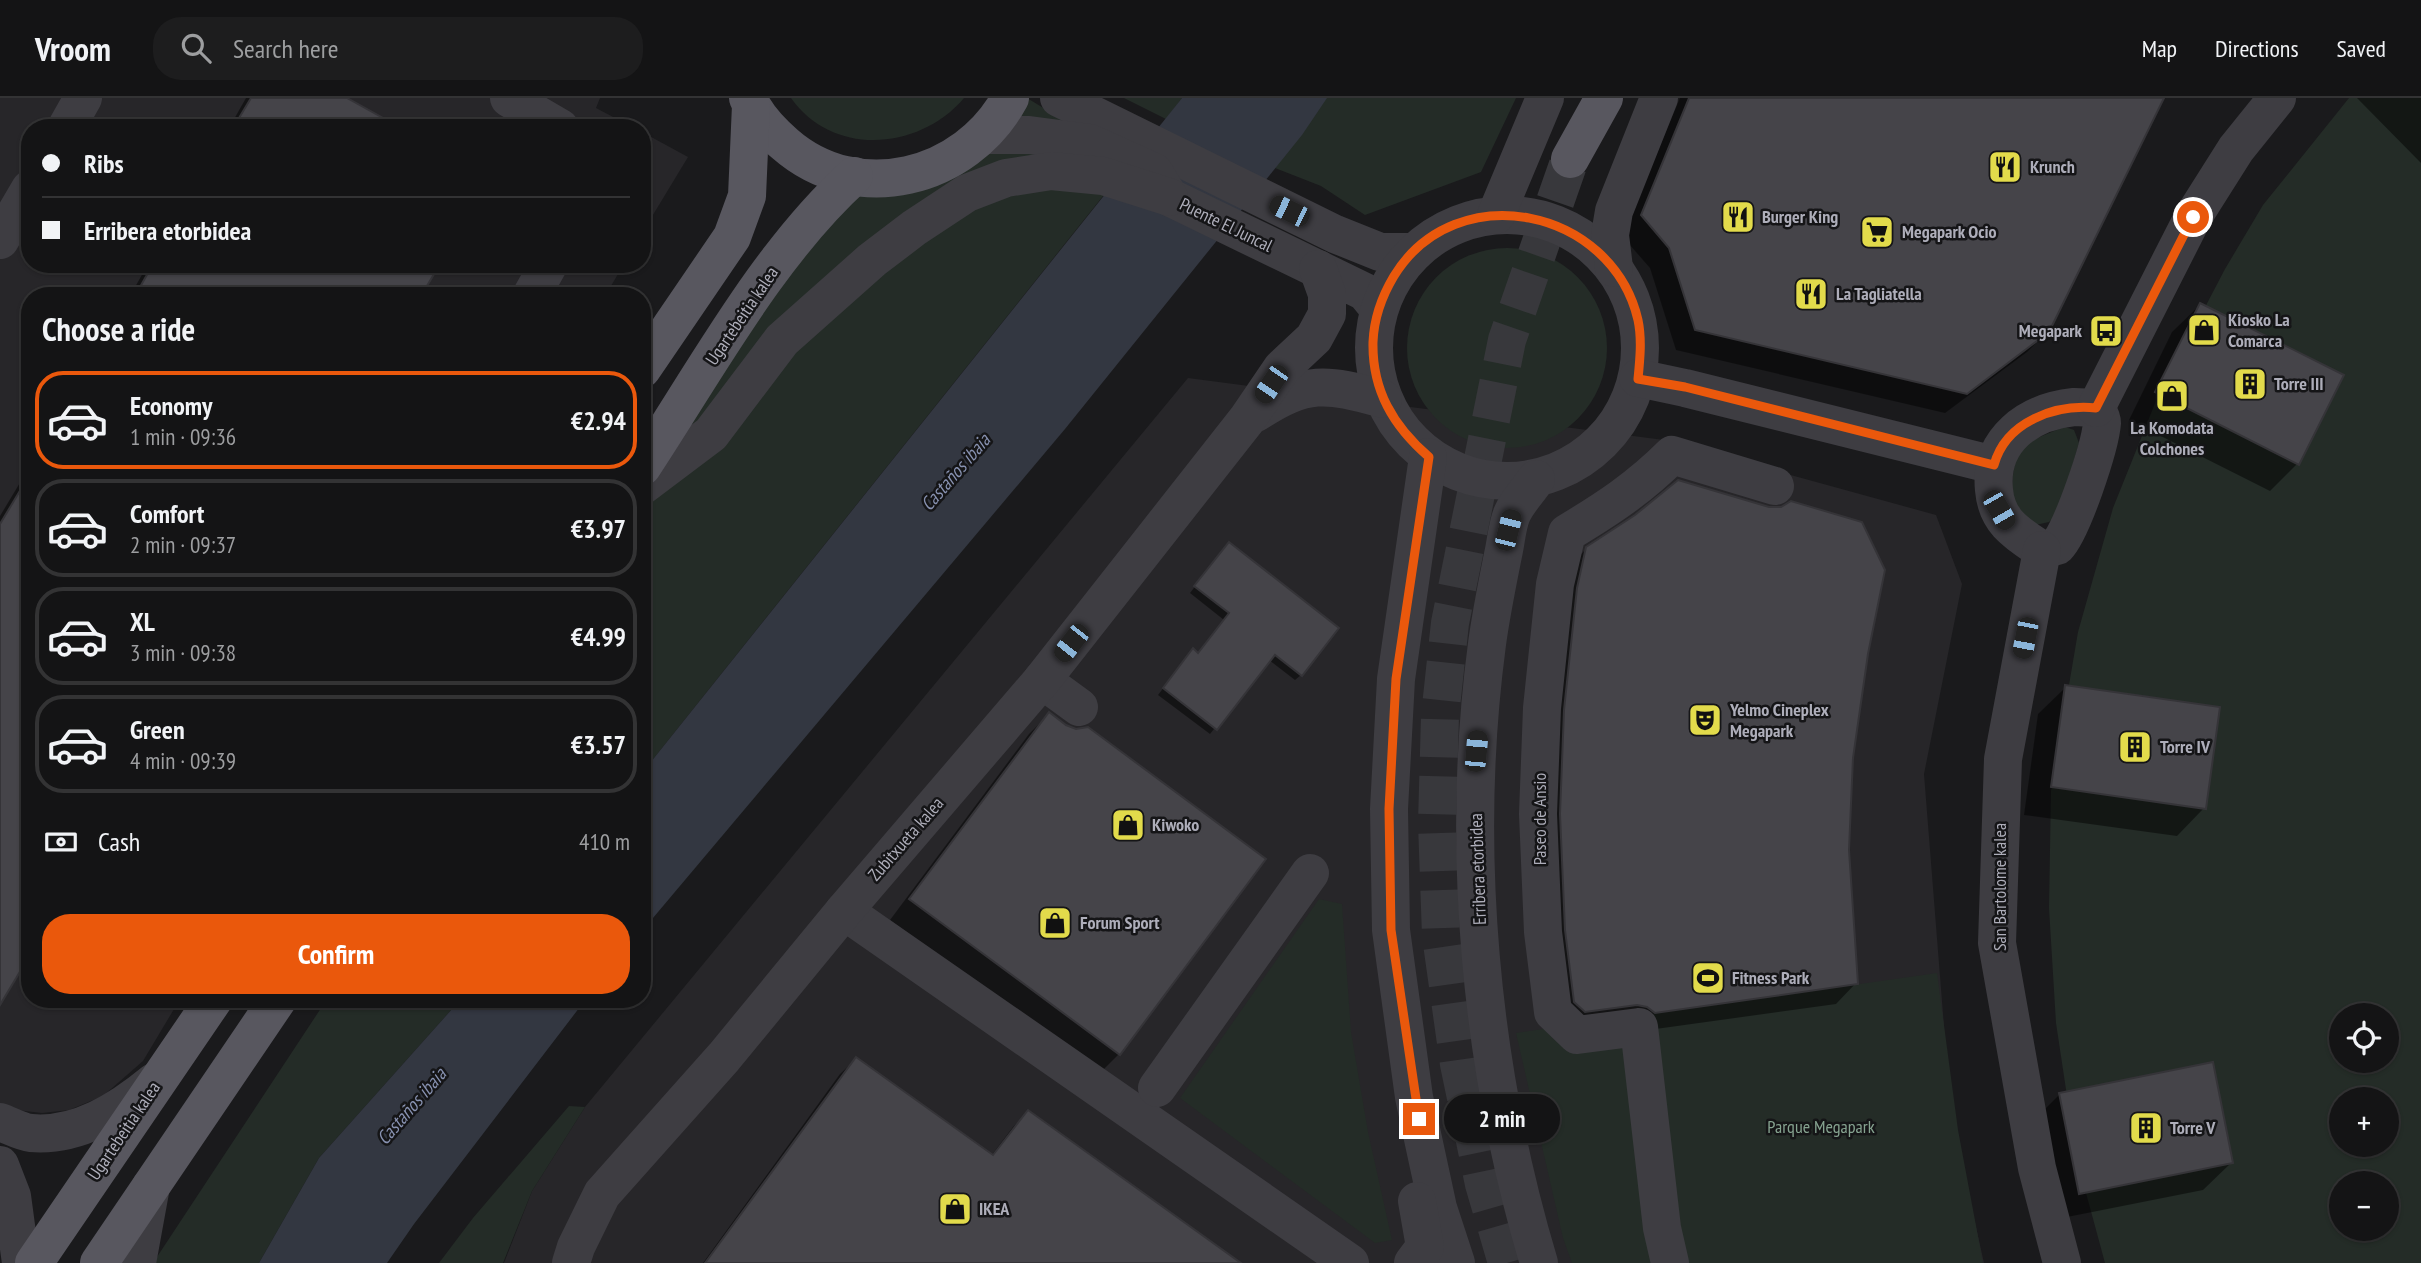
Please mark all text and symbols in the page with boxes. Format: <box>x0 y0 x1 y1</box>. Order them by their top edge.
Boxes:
search box <box>153 17 643 80</box>
text: Vroom <box>35 27 111 70</box>
icon: search <box>177 29 215 67</box>
text: Search here <box>233 32 339 65</box>
text: Map <box>2142 33 2177 64</box>
text: Directions <box>2215 33 2299 64</box>
text: Saved <box>2337 33 2386 64</box>
text: Ribs <box>84 147 124 180</box>
restaurant icon: Krunch <box>1986 148 2024 186</box>
place label: Krunch <box>2030 155 2075 178</box>
street label: Puente El Juncal <box>1176 192 1277 257</box>
car <box>1266 192 1313 230</box>
restaurant icon: Burger King <box>1719 198 1757 236</box>
route start <box>2177 201 2209 233</box>
place label: Burger King <box>1762 205 1838 228</box>
supermarket icon: Megapark Ocio <box>1858 213 1896 251</box>
text: Erribera etorbidea <box>84 214 251 247</box>
place label: Megapark Ocio <box>1902 220 1997 243</box>
street label: Ugartebeitia kalea <box>700 262 783 369</box>
restaurant icon: La Tagliatella <box>1792 275 1830 313</box>
place label: La Tagliatella <box>1836 282 1922 305</box>
text: Choose a ride <box>42 308 195 350</box>
place label: Kiosko La Comarca <box>2228 308 2290 352</box>
shop icon: Kiosko La Comarca <box>2185 311 2223 349</box>
bus stop icon: Megapark <box>2087 312 2125 350</box>
place label: Megapark <box>2019 319 2083 342</box>
car <box>1251 361 1292 407</box>
building icon: Torre III <box>2231 365 2269 403</box>
place label: Torre III <box>2274 372 2323 395</box>
shop icon: La Komodata Colchones <box>2153 377 2191 415</box>
icon: car <box>46 389 109 452</box>
text: Economy <box>130 389 212 422</box>
text: €2.94 <box>571 404 626 437</box>
place label: La Komodata Colchones <box>2130 416 2214 460</box>
text: 1 min · 09:36 <box>130 422 236 451</box>
water label: Castaños ibaia <box>915 428 996 515</box>
car <box>1980 487 2019 533</box>
icon: car <box>46 497 109 560</box>
text: Comfort <box>130 497 204 530</box>
car <box>1493 507 1524 553</box>
text: €3.97 <box>571 512 626 545</box>
text: 2 min · 09:37 <box>130 530 236 559</box>
icon: car <box>46 605 109 668</box>
text: XL <box>130 605 155 638</box>
car <box>2011 615 2040 661</box>
text: €4.99 <box>571 620 626 653</box>
car <box>1050 620 1093 666</box>
text: 3 min · 09:38 <box>130 638 236 667</box>
place label: Yelmo Cineplex Megapark <box>1729 698 1829 742</box>
theatre icon: Yelmo Cineplex Megapark <box>1686 701 1724 739</box>
icon: car <box>46 713 109 776</box>
text: Green <box>130 713 185 746</box>
text: €3.57 <box>571 728 626 761</box>
building icon: Torre IV <box>2116 728 2154 766</box>
car <box>1464 729 1489 773</box>
place label: Torre IV <box>2160 735 2211 758</box>
text: 4 min · 09:39 <box>130 746 236 775</box>
street label: Paseo de Ansio <box>1528 773 1551 865</box>
street label: Zubitxueta kalea <box>863 792 948 885</box>
shop icon: Kiwoko <box>1109 806 1147 844</box>
place label: Kiwoko <box>1152 813 1199 836</box>
street label: Erribera etorbidea <box>1464 813 1491 925</box>
icon: cash <box>42 823 80 861</box>
street label: San Bartolome kalea <box>1988 823 2011 951</box>
text: Cash <box>98 825 140 858</box>
text: 410 m <box>579 827 630 856</box>
shop icon: Forum Sport <box>1036 904 1074 942</box>
place label: Forum Sport <box>1080 911 1160 934</box>
button: Confirm <box>42 914 630 994</box>
sports icon: Fitness Park <box>1689 959 1727 997</box>
place label: Fitness Park <box>1732 966 1810 989</box>
map controls <box>2329 1003 2399 1241</box>
button: locate <box>2329 1003 2399 1073</box>
water label: Castaños ibaia <box>371 1062 452 1149</box>
street label: Ugartebeitia kalea <box>82 1077 165 1184</box>
button: + <box>2329 1087 2399 1157</box>
callout: 2 min <box>1444 1094 1559 1144</box>
route end <box>1403 1103 1435 1135</box>
text: 2 min <box>1479 1104 1525 1133</box>
building icon: Torre V <box>2127 1109 2165 1147</box>
park label: Parque Megapark <box>1767 1115 1875 1138</box>
place label: Torre V <box>2170 1116 2216 1139</box>
button: − <box>2329 1171 2399 1241</box>
shop icon: IKEA <box>936 1190 974 1228</box>
place label: IKEA <box>979 1197 1010 1220</box>

